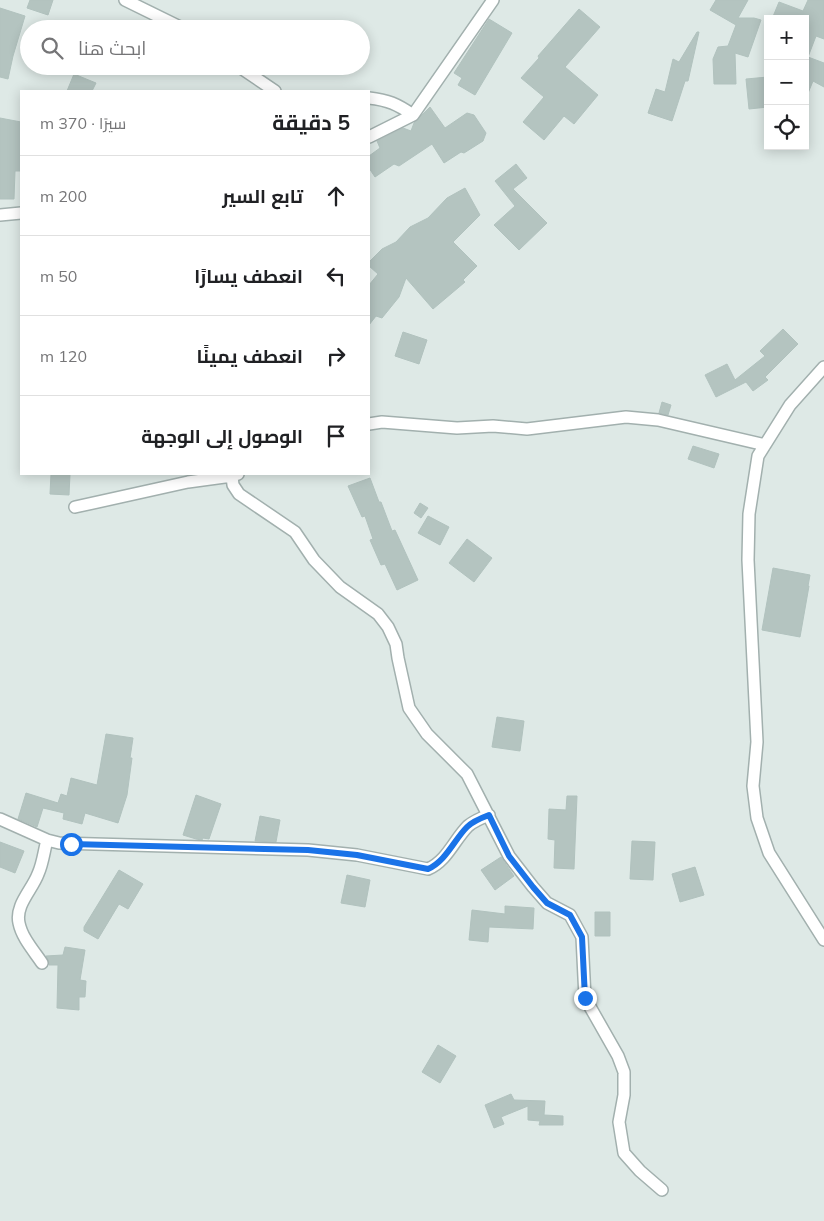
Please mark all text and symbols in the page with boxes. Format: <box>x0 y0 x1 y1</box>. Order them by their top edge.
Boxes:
map controls <box>764 15 809 150</box>
button: + <box>764 15 809 60</box>
search box <box>20 20 370 75</box>
icon: search <box>38 34 66 62</box>
text: ابحث هنا <box>78 36 146 60</box>
button: − <box>764 60 809 105</box>
button: locate <box>764 105 809 150</box>
text: 5 دقيقة <box>272 109 350 135</box>
text: سيرًا · 370 m <box>40 113 126 133</box>
icon: ahead <box>322 182 350 210</box>
text: تابع السير <box>222 184 303 208</box>
text: 200 m <box>40 186 87 206</box>
icon: left <box>322 262 350 290</box>
text: انعطف يسارًا <box>194 264 303 288</box>
text: 50 m <box>40 266 77 286</box>
icon: right <box>322 342 350 370</box>
text: انعطف يمينًا <box>197 344 303 368</box>
text: 120 m <box>40 346 87 366</box>
icon: arrive <box>322 422 350 450</box>
text: الوصول إلى الوجهة <box>141 424 303 448</box>
route start <box>60 833 83 856</box>
route end <box>574 987 597 1010</box>

